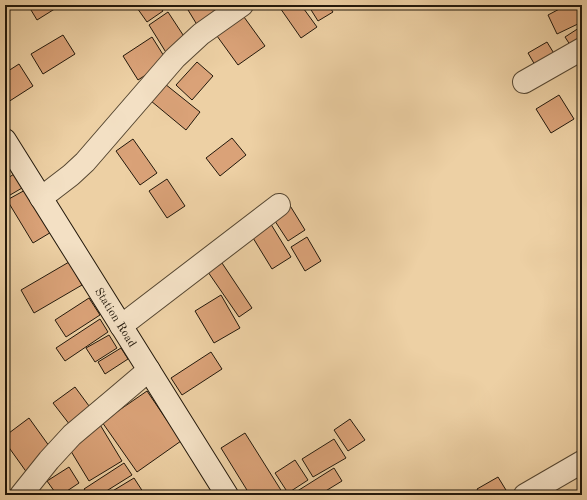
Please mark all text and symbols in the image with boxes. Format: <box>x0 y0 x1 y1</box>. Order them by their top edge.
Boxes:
street label: Station Road <box>92 286 138 350</box>

